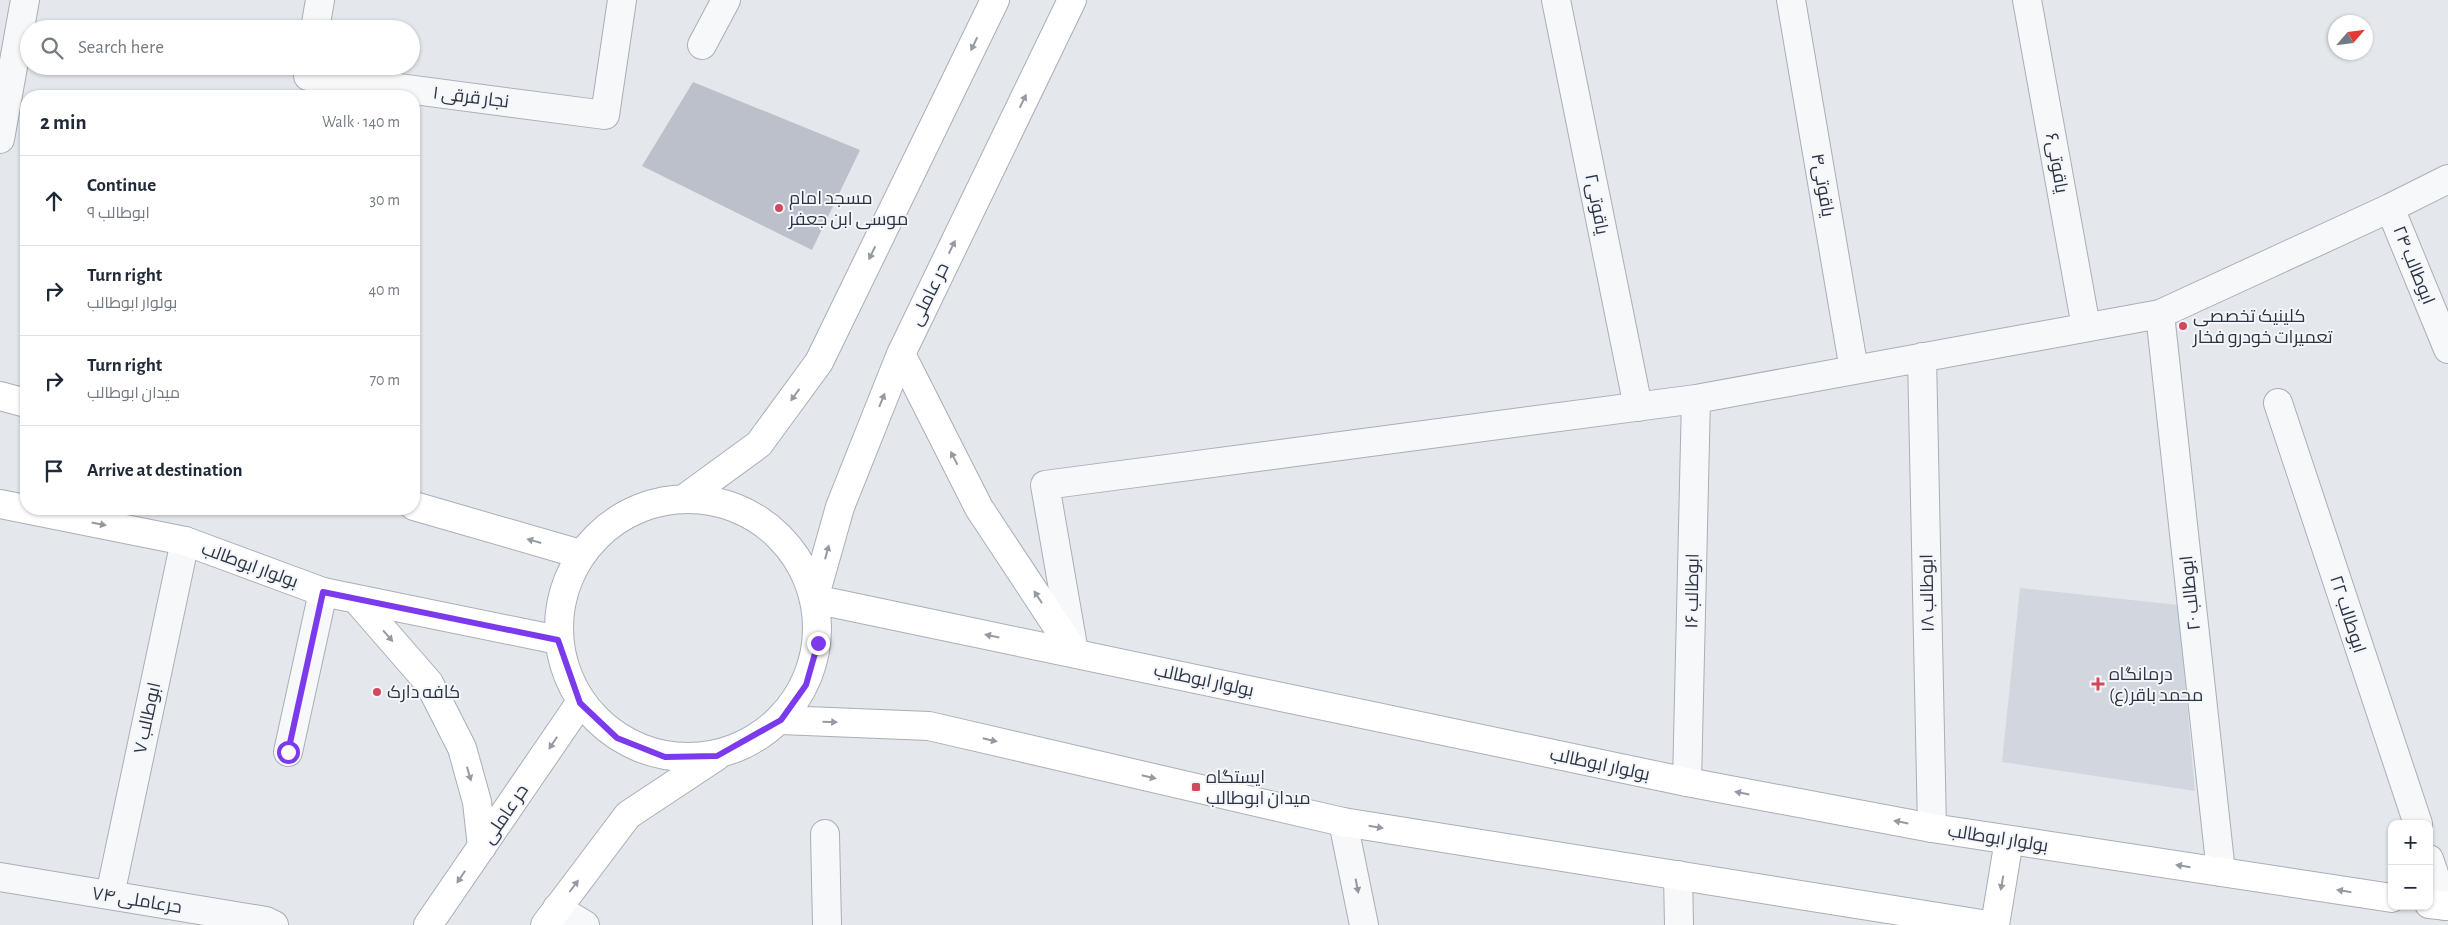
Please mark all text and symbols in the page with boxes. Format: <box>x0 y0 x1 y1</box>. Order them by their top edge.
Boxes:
north arrow <box>2328 15 2373 60</box>
search box <box>20 20 420 75</box>
icon: search <box>38 34 66 62</box>
one-way arrow <box>969 37 977 51</box>
text: Search here <box>78 38 164 57</box>
street label: نجار قرقی ۱ <box>432 84 510 113</box>
one-way arrow <box>1019 93 1028 108</box>
text: 2 min <box>40 112 87 133</box>
text: Walk · 140 m <box>322 114 400 130</box>
street label: یاقوتی۶ <box>2041 132 2070 195</box>
street label: یاقوتی۴ <box>1807 152 1836 219</box>
street label: یاقوتی۲ <box>1580 172 1611 237</box>
text: Continue <box>87 176 156 195</box>
icon: ahead <box>40 187 68 215</box>
place label: مسجد امام موسی ابن جعفر <box>788 190 908 230</box>
text: 30 m <box>370 192 400 208</box>
marker: مسجد امام موسی ابن جعفر <box>773 202 785 214</box>
text: ابوطالب ۹ <box>87 205 150 221</box>
street label: ابوطالب ۲۴ <box>2388 224 2437 308</box>
one-way arrow <box>949 240 957 254</box>
one-way arrow <box>868 246 876 260</box>
street label: حر عاملی <box>907 260 954 329</box>
text: Turn right <box>87 266 162 285</box>
icon: right <box>40 277 68 305</box>
text: 40 m <box>368 282 400 298</box>
text: بولوار ابوطالب <box>87 295 177 311</box>
place label: کلینیک تخصصی تعمیرات خودرو فخار <box>2192 308 2333 348</box>
marker: کلینیک تخصصی تعمیرات خودرو فخار <box>2177 320 2189 332</box>
text: Turn right <box>87 356 162 375</box>
icon: right <box>40 367 68 395</box>
text: 70 m <box>369 372 400 388</box>
text: میدان ابوطالب <box>87 385 180 401</box>
one-way arrow <box>790 389 800 402</box>
one-way arrow <box>879 392 887 407</box>
one-way arrow <box>950 451 958 465</box>
icon: arrive <box>40 457 68 485</box>
text: Arrive at destination <box>87 461 243 480</box>
one-way arrow <box>92 520 108 528</box>
one-way arrow <box>526 536 541 544</box>
street label: بولوار ابوطالب <box>199 540 300 593</box>
one-way arrow <box>824 545 832 560</box>
street label: ابوطالب ۱۶ <box>1683 553 1704 629</box>
street label: ابوطالب ۱۸ <box>1918 554 1939 632</box>
street label: ابوطالب ۲۰ <box>2178 554 2205 631</box>
street label: ابوطالب ۲۲ <box>2325 573 2368 656</box>
one-way arrow <box>1033 590 1042 604</box>
one-way arrow <box>382 629 394 641</box>
one-way arrow <box>983 631 999 639</box>
route end <box>807 632 830 655</box>
street label: بولوار ابوطالب <box>1152 662 1255 701</box>
place label: درمانگاه محمد باقر(ع) <box>2109 666 2203 707</box>
marker: درمانگاه محمد باقر(ع) <box>2091 677 2105 691</box>
street label: ابوطالب ۷ <box>132 681 165 756</box>
place label: کافه دارک <box>387 684 460 703</box>
marker: کافه دارک <box>371 686 383 698</box>
one-way arrow <box>822 718 838 726</box>
one-way arrow <box>548 736 558 750</box>
one-way arrow <box>983 736 998 744</box>
route start <box>277 741 300 764</box>
street label: بولوار ابوطالب <box>1548 746 1651 785</box>
one-way arrow <box>466 767 474 782</box>
place label: ایستگاه میدان ابوطالب <box>1206 769 1311 809</box>
one-way arrow <box>1141 773 1157 781</box>
marker: ایستگاه میدان ابوطالب <box>1190 781 1202 793</box>
street label: حر عاملی <box>480 782 533 848</box>
one-way arrow <box>1733 788 1749 796</box>
one-way arrow <box>1893 818 1909 826</box>
map controls <box>2388 820 2433 910</box>
button: + <box>2388 820 2433 865</box>
street label: بولوار ابوطالب <box>1946 822 2049 857</box>
one-way arrow <box>1368 823 1384 831</box>
one-way arrow <box>2175 862 2191 870</box>
button: − <box>2388 865 2433 910</box>
one-way arrow <box>456 870 466 884</box>
one-way arrow <box>1997 875 2005 891</box>
one-way arrow <box>569 879 579 893</box>
one-way arrow <box>1353 879 1361 895</box>
street label: حرعاملی ۷۴ <box>91 885 183 918</box>
one-way arrow <box>2335 886 2351 894</box>

